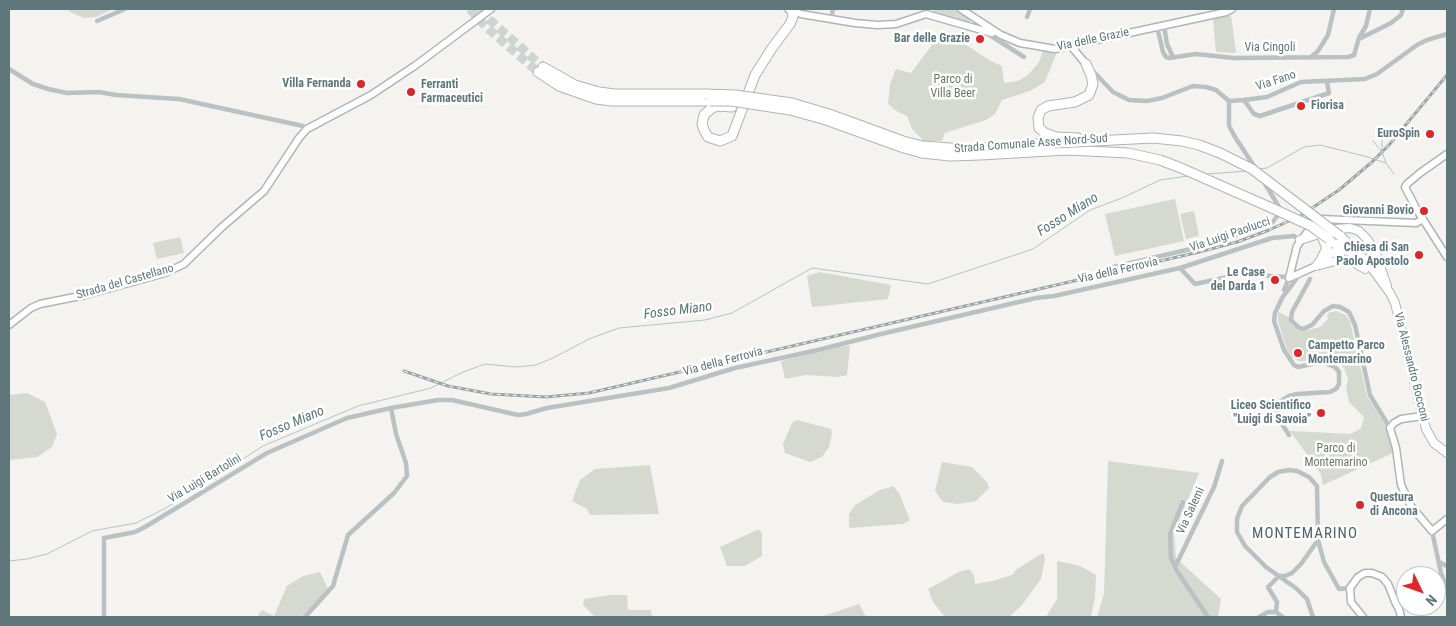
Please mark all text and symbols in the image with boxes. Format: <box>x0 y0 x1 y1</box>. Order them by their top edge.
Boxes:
street label: Via delle Grazie <box>1056 25 1130 55</box>
place label: Bar delle Grazie <box>894 32 970 46</box>
marker: Bar delle Grazie <box>974 33 986 45</box>
street label: Via Cingoli <box>1245 41 1295 55</box>
street label: Via Fano <box>1254 68 1298 94</box>
park label: Parco di Villa Beer <box>931 73 975 101</box>
place label: Villa Fernanda <box>282 77 351 91</box>
marker: Villa Fernanda <box>355 78 367 90</box>
place label: Ferranti Farmaceutici <box>421 78 483 106</box>
marker: Ferranti Farmaceutici <box>405 86 417 98</box>
place label: Fiorisa <box>1311 99 1344 113</box>
marker: Fiorisa <box>1295 100 1307 112</box>
place label: EuroSpin <box>1377 127 1420 141</box>
marker: EuroSpin <box>1424 128 1436 140</box>
street label: Strada Comunale Asse Nord-Sud <box>954 131 1108 157</box>
water label: Fosso Miano <box>1034 190 1102 240</box>
place label: Giovanni Bovio <box>1343 204 1414 218</box>
marker: Giovanni Bovio <box>1418 205 1430 217</box>
street label: Via Luigi Paolucci <box>1188 214 1272 256</box>
place label: Chiesa di San Paolo Apostolo <box>1336 241 1409 269</box>
marker: Chiesa di San Paolo Apostolo <box>1413 249 1425 261</box>
street label: Via della Ferrovia <box>1077 255 1159 287</box>
street label: Strada del Castellano <box>75 261 175 303</box>
place label: Le Case del Darda 1 <box>1211 266 1265 294</box>
marker: Le Case del Darda 1 <box>1269 274 1281 286</box>
water label: Fosso Miano <box>643 298 713 324</box>
street label: Via Alessandro Bocconi <box>1390 311 1432 423</box>
place label: Campetto Parco Montemarino <box>1308 339 1385 367</box>
street label: Via della Ferrovia <box>682 344 764 380</box>
marker: Campetto Parco Montemarino <box>1292 347 1304 359</box>
place label: Liceo Scientifico "Luigi di Savoia" <box>1231 399 1311 427</box>
water label: Fosso Miano <box>257 403 327 445</box>
marker: Liceo Scientifico "Luigi di Savoia" <box>1315 407 1327 419</box>
park label: Parco di Montemarino <box>1304 442 1368 470</box>
street label: Via Luigi Bartolini <box>166 451 244 507</box>
street label: Via Salemi <box>1174 485 1208 537</box>
place label: Questura di Ancona <box>1370 491 1418 519</box>
marker: Questura di Ancona <box>1354 499 1366 511</box>
district label: MONTEMARINO <box>1251 525 1359 543</box>
north arrow <box>1396 566 1446 616</box>
text: N <box>1423 592 1440 609</box>

